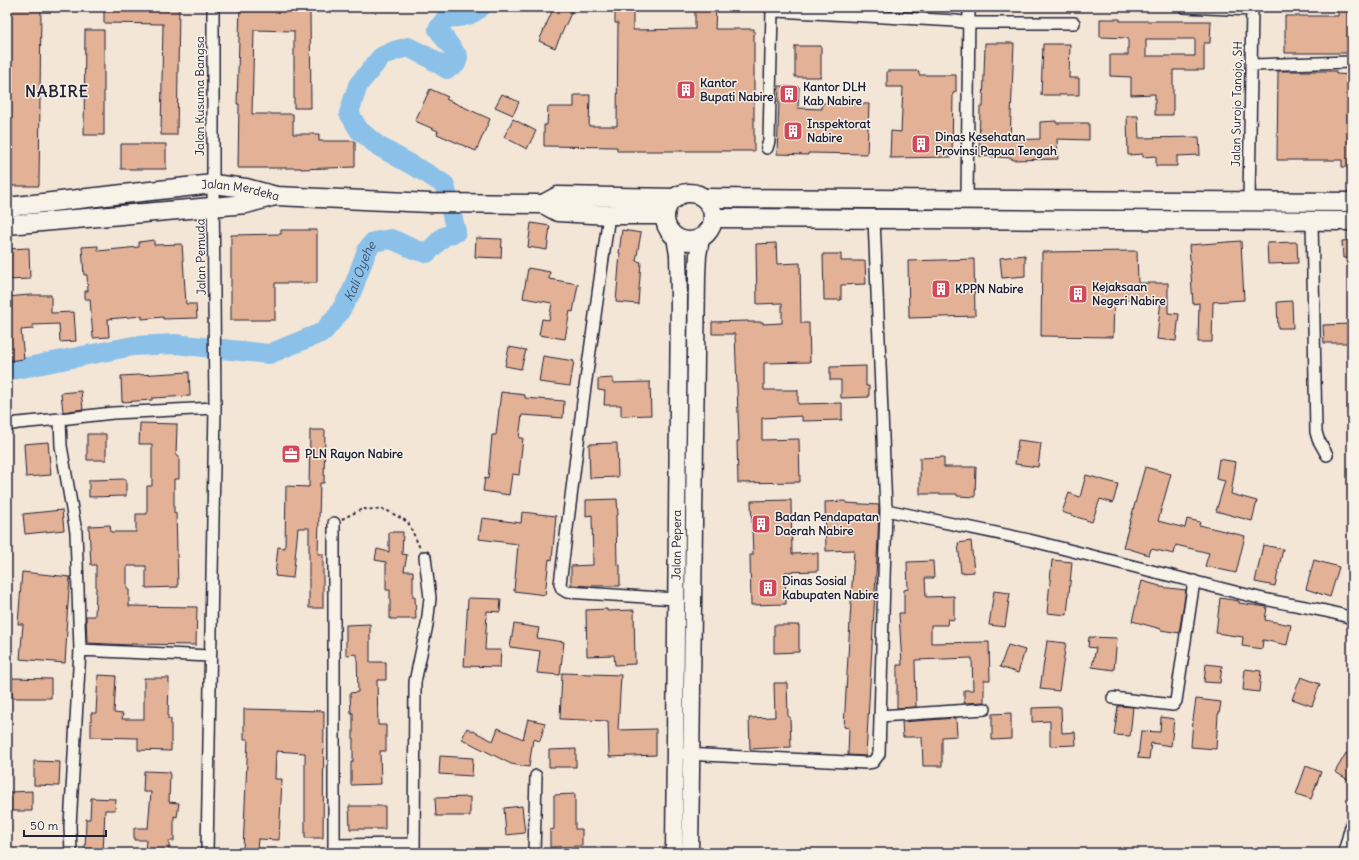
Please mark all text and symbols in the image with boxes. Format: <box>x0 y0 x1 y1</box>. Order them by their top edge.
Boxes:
street label: Jalan Kusuma Bangsa <box>192 36 207 156</box>
street label: Jalan Surojo Tanojo, SH <box>1228 41 1245 167</box>
place label: Kantor Bupati Nabire <box>700 75 774 105</box>
building icon: Kantor Bupati Nabire <box>675 79 697 101</box>
place label: Kantor DLH Kab Nabire <box>803 79 867 108</box>
district label: NABIRE <box>25 81 89 101</box>
building icon: Kantor DLH Kab Nabire <box>778 83 800 105</box>
place label: Inspektorat Nabire <box>807 116 871 145</box>
building icon: Inspektorat Nabire <box>782 120 804 142</box>
place label: Dinas Kesehatan Provinsi Papua Tengah <box>935 129 1057 159</box>
building icon: Dinas Kesehatan Provinsi Papua Tengah <box>910 133 932 155</box>
street label: Jalan Merdeka <box>200 176 281 204</box>
street label: Jalan Pemuda <box>192 218 209 296</box>
water label: Kali Oyehe <box>340 237 380 305</box>
building icon: KPPN Nabire <box>930 278 952 300</box>
place label: Kejaksaan Negeri Nabire <box>1092 279 1166 309</box>
place label: KPPN Nabire <box>955 281 1024 296</box>
building icon: Kejaksaan Negeri Nabire <box>1067 283 1089 305</box>
office icon: PLN Rayon Nabire <box>280 443 302 465</box>
place label: PLN Rayon Nabire <box>305 446 404 462</box>
place label: Badan Pendapatan Daerah Nabire <box>775 509 879 538</box>
street label: Jalan Pepera <box>668 510 684 580</box>
building icon: Badan Pendapatan Daerah Nabire <box>750 513 772 535</box>
place label: Dinas Sosial Kabupaten Nabire <box>782 573 880 603</box>
building icon: Dinas Sosial Kabupaten Nabire <box>757 577 779 599</box>
scale bar <box>24 812 106 838</box>
text: 50 m <box>30 818 59 833</box>

